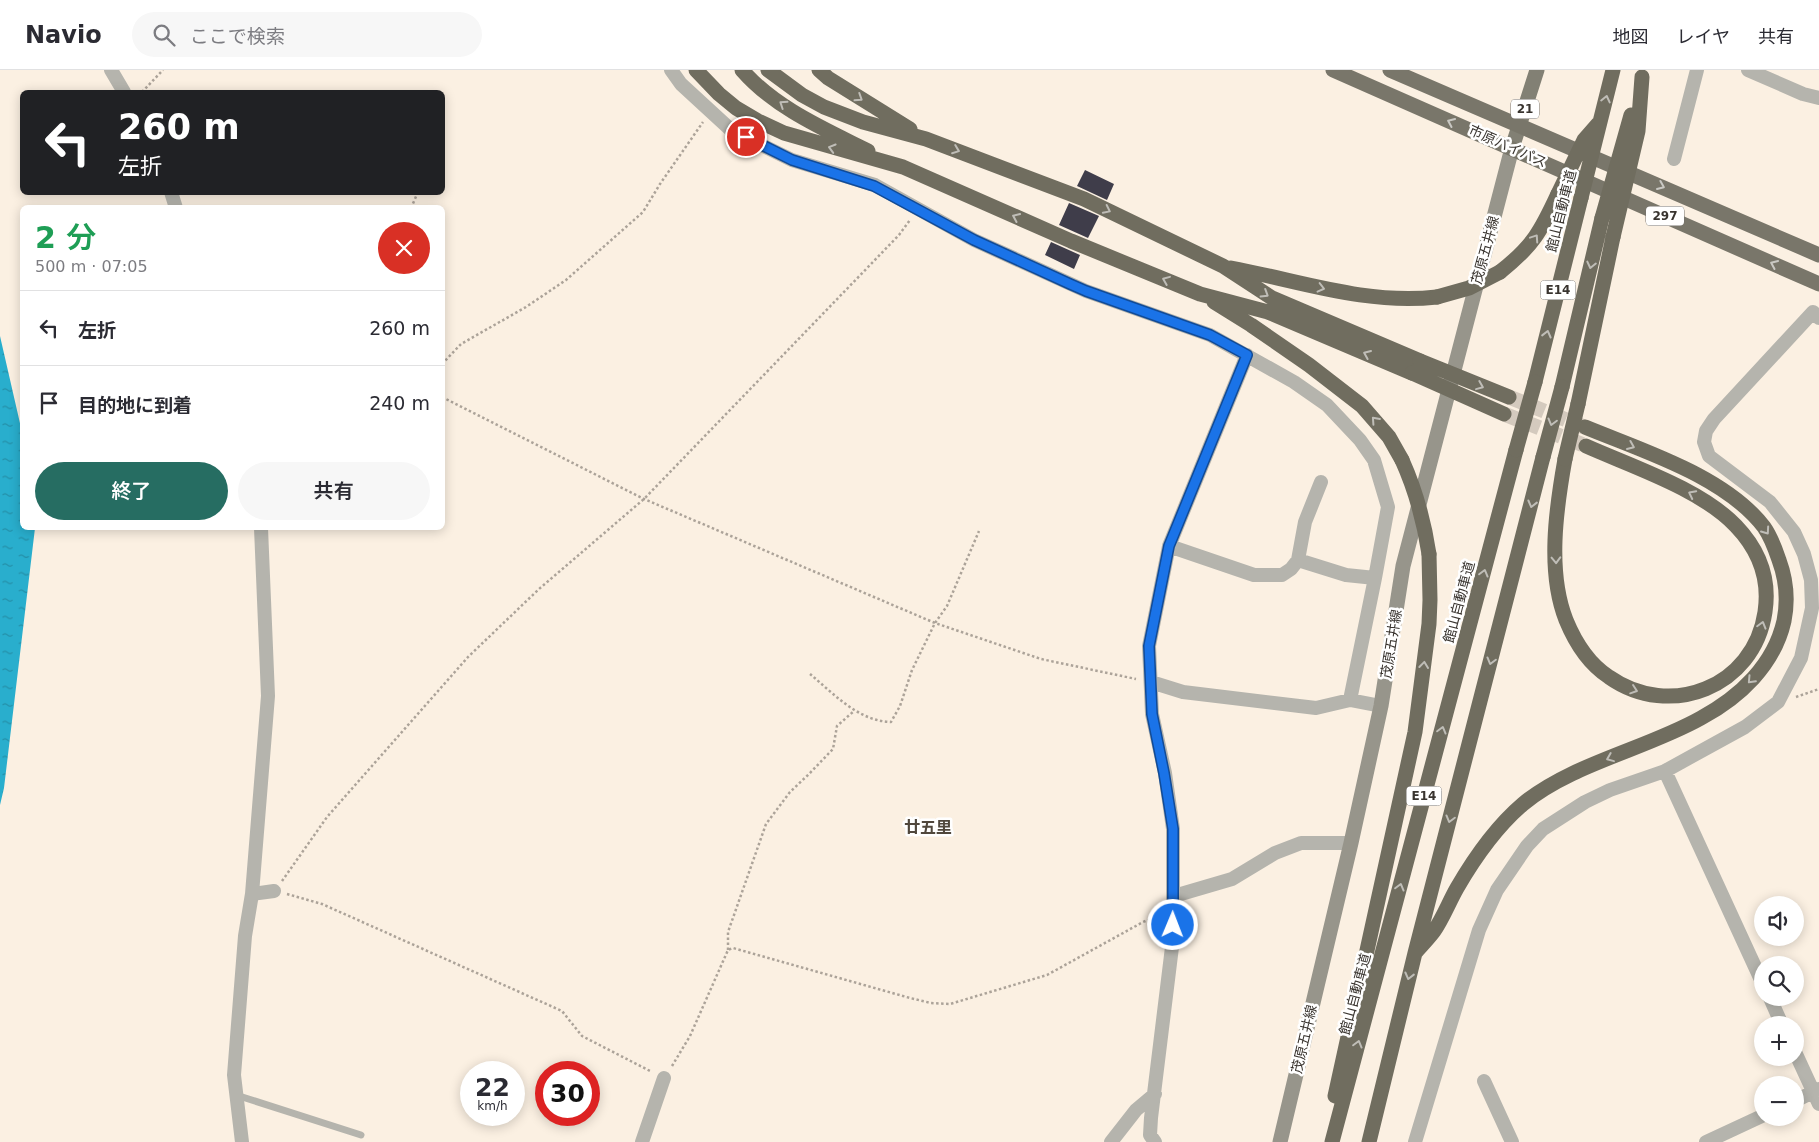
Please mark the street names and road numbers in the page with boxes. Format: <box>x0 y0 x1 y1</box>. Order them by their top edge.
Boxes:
road number: 21 <box>1511 100 1539 118</box>
street label: 市原バイパス <box>1466 122 1550 170</box>
street label: 館山自動車道 <box>1543 168 1579 254</box>
road number: 297 <box>1646 206 1684 226</box>
street label: 茂原五井線 <box>1468 214 1502 286</box>
road number: E14 <box>1540 280 1576 300</box>
street label: 館山自動車道 <box>1440 559 1478 645</box>
street label: 茂原五井線 <box>1378 608 1404 680</box>
road number: E14 <box>1406 786 1442 806</box>
street label: 館山自動車道 <box>1336 951 1374 1037</box>
street label: 茂原五井線 <box>1288 1003 1320 1075</box>

